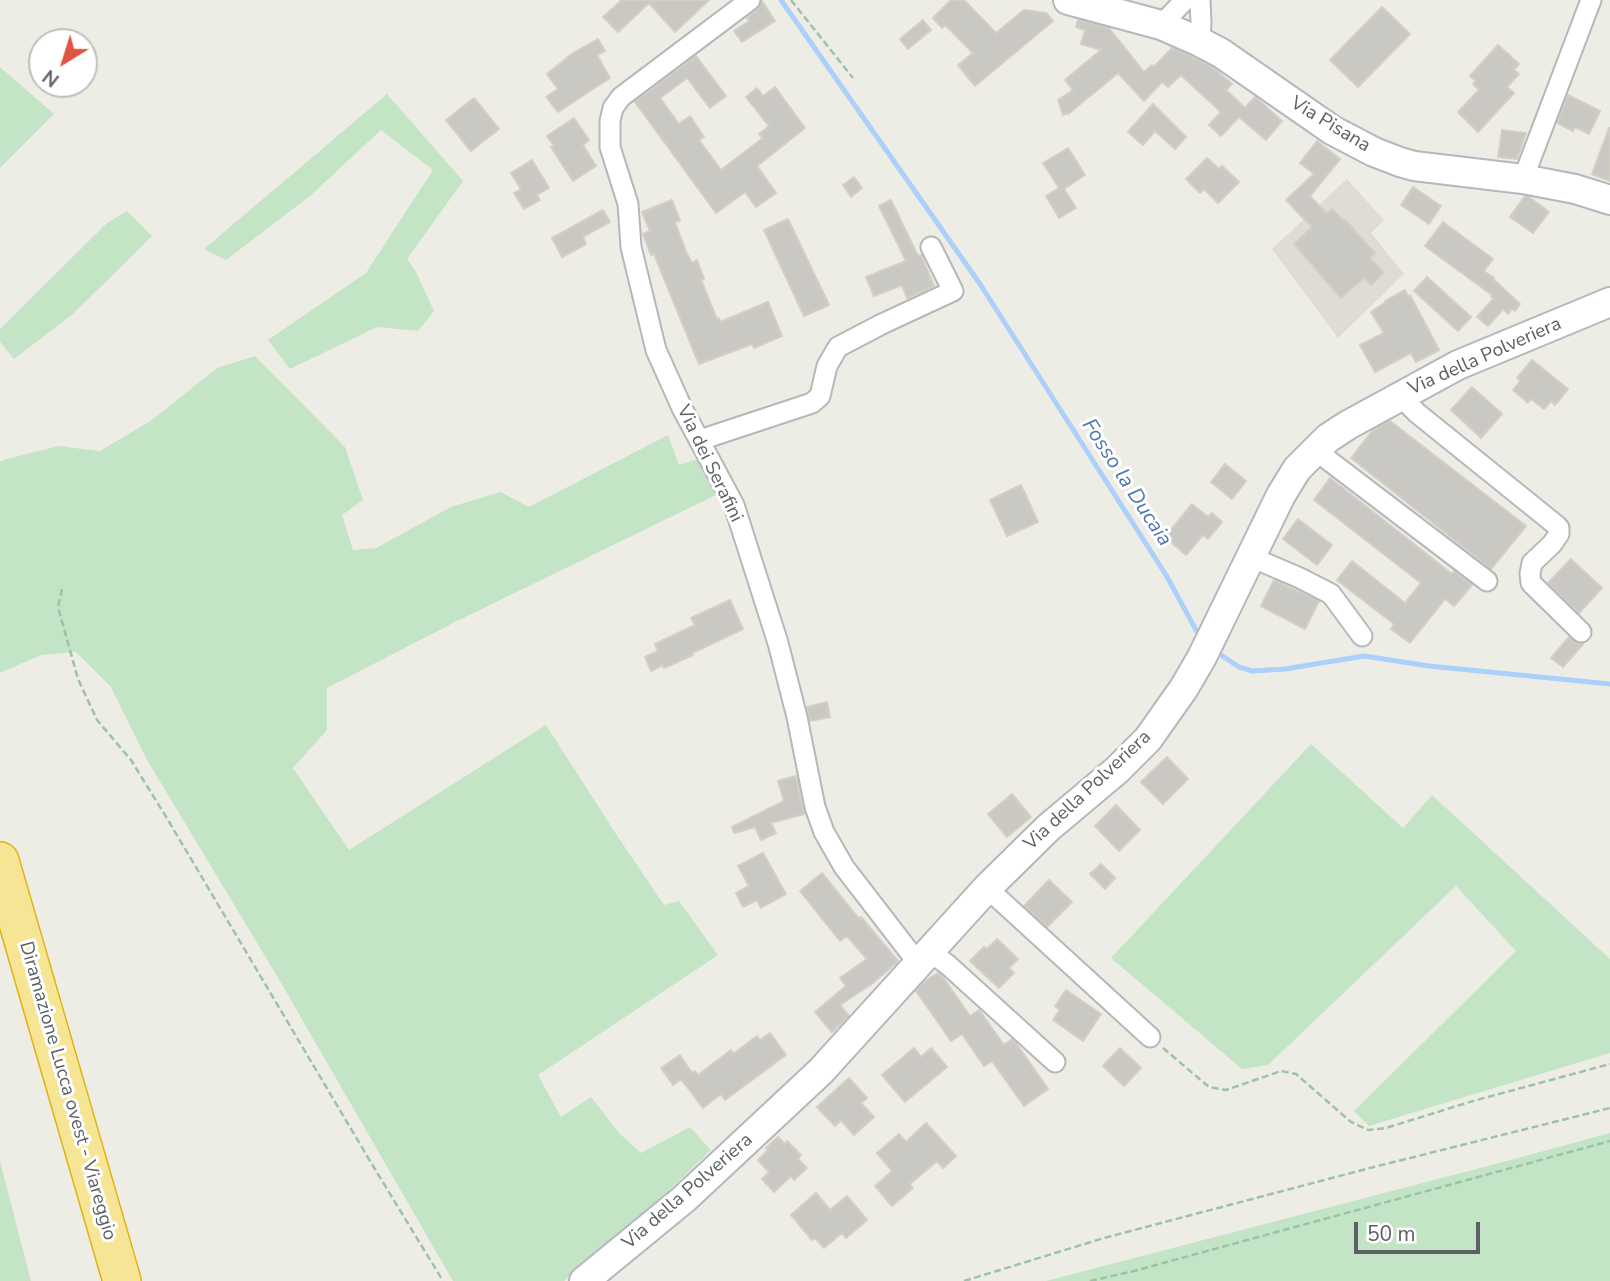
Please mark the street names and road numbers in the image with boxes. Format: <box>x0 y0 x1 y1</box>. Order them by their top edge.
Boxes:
street label: Via Pisana <box>1286 92 1374 158</box>
street label: Via della Polveriera <box>1405 313 1565 401</box>
street label: Via dei Serafini <box>671 402 747 526</box>
street label: Via della Polveriera <box>1020 726 1156 856</box>
street label: Diramazione Lucca ovest - Viareggio <box>13 939 121 1243</box>
street label: Via della Polveriera <box>618 1129 758 1255</box>

